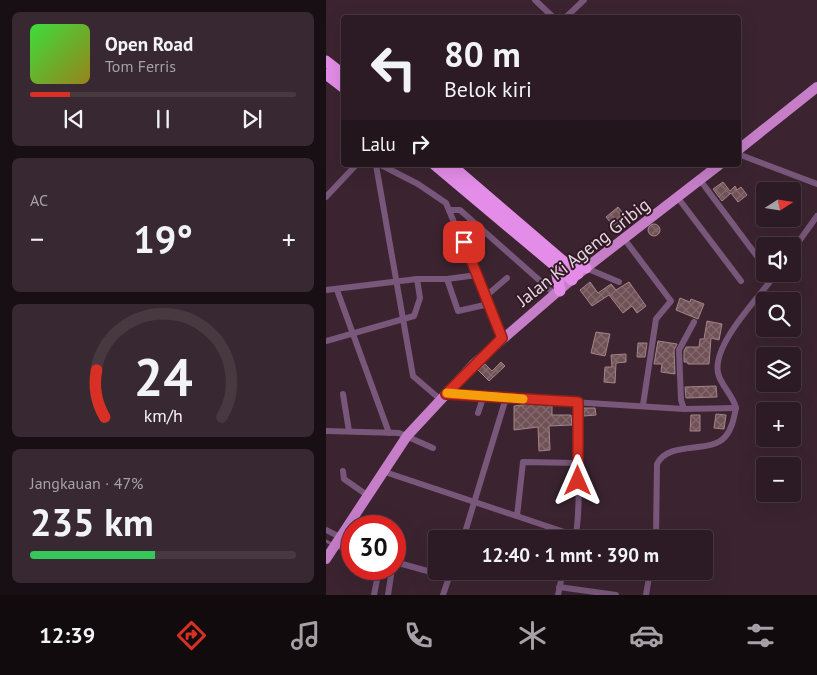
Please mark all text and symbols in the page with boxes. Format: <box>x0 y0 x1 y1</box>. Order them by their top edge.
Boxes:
text: 80 m <box>444 31 521 77</box>
text: Open Road <box>105 32 193 56</box>
icon: left <box>361 35 426 100</box>
text: Tom Ferris <box>105 56 176 76</box>
text: Belok kiri <box>444 75 532 103</box>
icon: previous <box>60 105 88 133</box>
icon: pause <box>149 105 177 133</box>
icon: next <box>238 105 266 133</box>
icon: right <box>406 130 434 158</box>
text: Lalu <box>361 132 396 156</box>
north arrow <box>756 182 801 228</box>
map controls <box>756 182 801 502</box>
text: AC <box>30 190 48 210</box>
street label: Jalan Ki Ageng Gribig <box>511 193 654 312</box>
text: 19° <box>133 214 193 263</box>
text: − <box>30 220 44 257</box>
text: + <box>282 220 296 257</box>
pin <box>443 221 485 263</box>
icon: arrive <box>450 228 478 256</box>
button: sound <box>756 237 801 282</box>
button: search <box>756 292 801 337</box>
text: 24 <box>134 343 192 410</box>
button: layers <box>756 347 801 392</box>
button: + <box>756 402 801 447</box>
text: km/h <box>143 404 183 427</box>
position arrow <box>551 454 603 506</box>
button: − <box>756 457 801 502</box>
text: Jangkauan · 47% <box>30 473 143 493</box>
text: 235 km <box>30 497 154 546</box>
speed limit sign: 30 <box>341 515 406 580</box>
text: 12:40 · 1 mnt · 390 m <box>482 543 659 567</box>
icon: directions <box>174 618 209 653</box>
icon: music <box>288 618 323 653</box>
icon: phone <box>401 618 436 653</box>
icon: climate <box>515 618 550 653</box>
icon: car <box>629 618 664 653</box>
icon: filters <box>743 618 778 653</box>
text: 12:39 <box>39 621 95 649</box>

